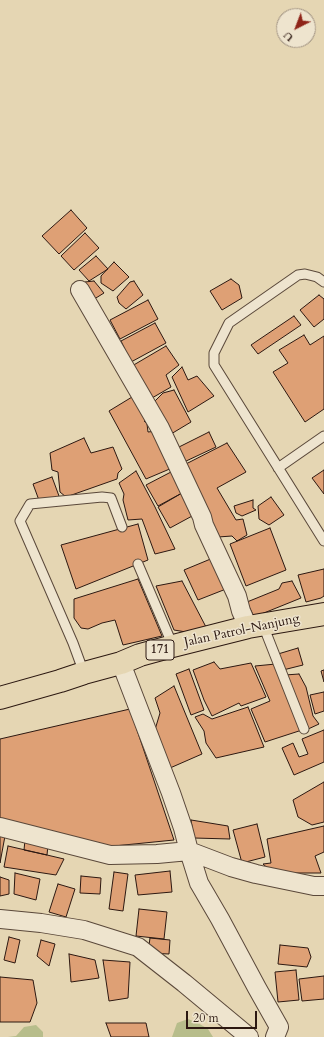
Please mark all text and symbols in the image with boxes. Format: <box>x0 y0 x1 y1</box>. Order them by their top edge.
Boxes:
north arrow <box>276 8 316 48</box>
text: U <box>280 28 297 45</box>
street label: Jalan Patrol-Nanjung <box>183 611 301 651</box>
road number: 171 <box>146 640 174 660</box>
scale bar <box>188 1003 259 1029</box>
text: 20 m <box>193 1010 219 1026</box>

